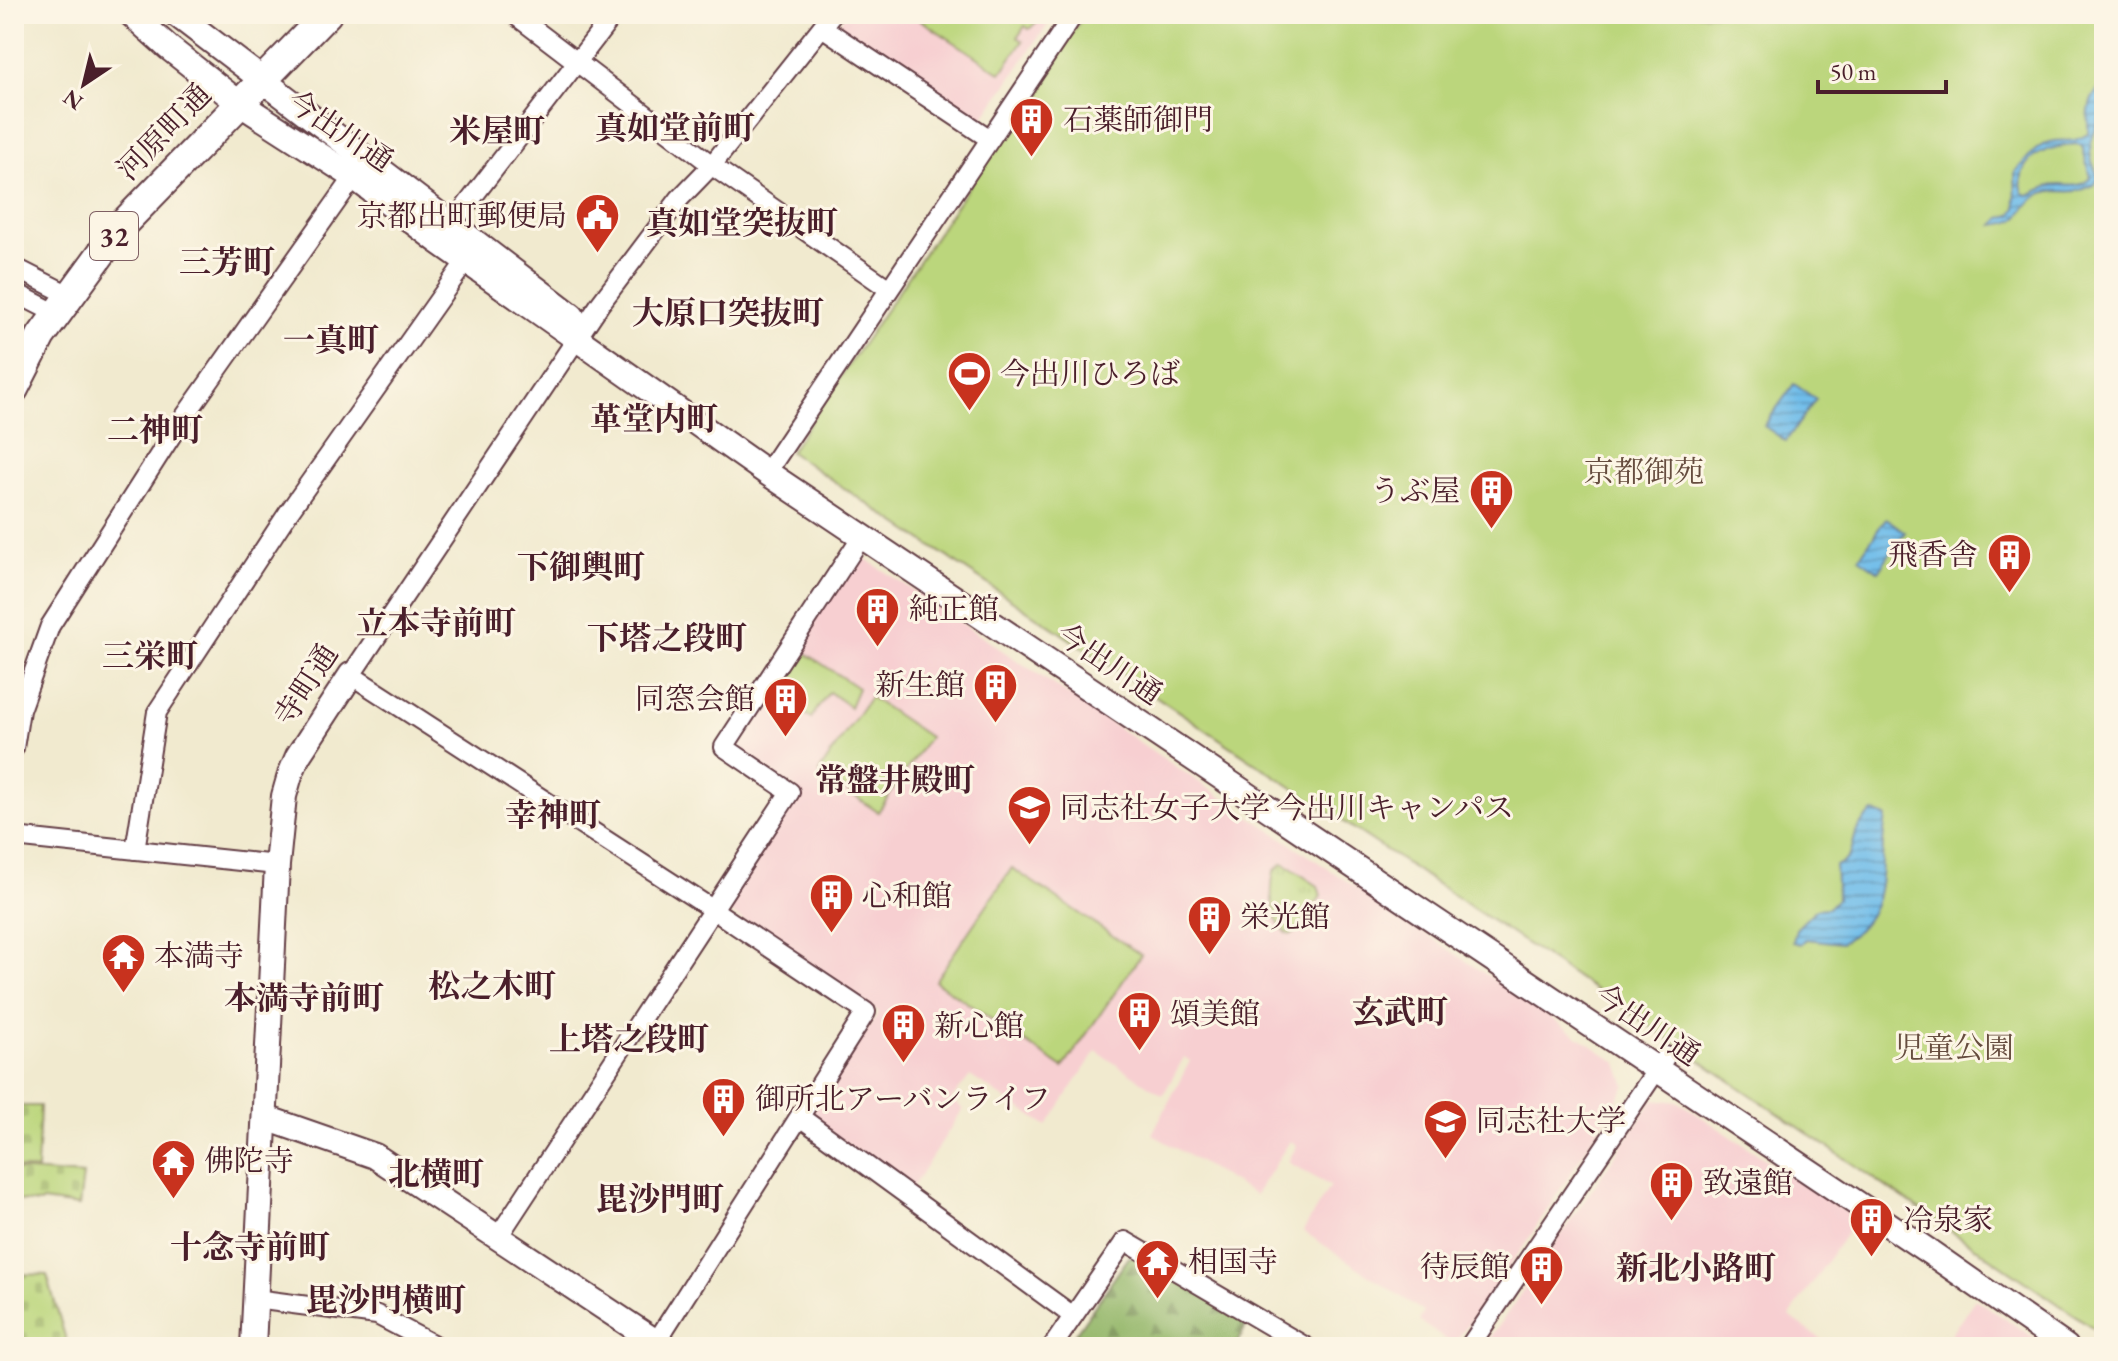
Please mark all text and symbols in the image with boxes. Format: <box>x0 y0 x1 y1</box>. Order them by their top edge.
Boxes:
north arrow <box>44 44 124 124</box>
scale bar <box>1818 44 1946 94</box>
text: 50 m <box>1830 56 1877 87</box>
street label: 河原町通 <box>108 75 219 188</box>
street label: 今出川通 <box>280 81 401 180</box>
text: N <box>57 83 88 117</box>
building icon: 石薬師御門 <box>1008 96 1056 159</box>
place label: 石薬師御門 <box>1063 100 1213 139</box>
district label: 真如堂前町 <box>595 107 755 149</box>
district label: 米屋町 <box>449 110 545 152</box>
public building icon: 京都出町郵便局 <box>574 192 622 255</box>
place label: 京都出町郵便局 <box>357 196 567 235</box>
district label: 真如堂突抜町 <box>646 202 838 244</box>
road number: 32 <box>90 212 138 260</box>
district label: 三芳町 <box>179 241 275 283</box>
district label: 大原口突抜町 <box>632 292 824 334</box>
district label: 一真町 <box>283 319 379 361</box>
sports icon: 今出川ひろば <box>945 350 993 413</box>
place label: 今出川ひろば <box>1000 354 1180 393</box>
district label: 革堂内町 <box>590 398 718 440</box>
district label: 二神町 <box>107 409 203 451</box>
park label: 京都御苑 <box>1584 452 1704 491</box>
building icon: うぶ屋 <box>1467 467 1515 530</box>
place label: うぶ屋 <box>1370 471 1460 510</box>
building icon: 飛香舎 <box>1985 531 2033 594</box>
place label: 飛香舎 <box>1888 535 1978 574</box>
district label: 下御輿町 <box>517 546 645 588</box>
building icon: 純正館 <box>854 585 902 648</box>
place label: 純正館 <box>909 589 999 628</box>
district label: 立本寺前町 <box>356 602 516 644</box>
street label: 今出川通 <box>1049 614 1170 713</box>
district label: 下塔之段町 <box>587 617 747 659</box>
district label: 三栄町 <box>102 635 198 677</box>
street label: 寺町通 <box>265 636 346 733</box>
building icon: 新生館 <box>972 661 1020 724</box>
place label: 新生館 <box>875 665 965 704</box>
building icon: 同窓会館 <box>762 675 810 738</box>
place label: 同窓会館 <box>635 679 755 718</box>
district label: 常盤井殿町 <box>815 759 975 801</box>
school or university icon: 同志社女子大学 今出川キャンパス <box>1005 784 1053 847</box>
place label: 同志社女子大学 今出川キャンパス <box>1060 788 1514 827</box>
district label: 幸神町 <box>505 794 601 836</box>
building icon: 心和館 <box>807 872 855 935</box>
place label: 心和館 <box>862 876 952 915</box>
building icon: 栄光館 <box>1185 893 1233 956</box>
place label: 栄光館 <box>1240 897 1330 936</box>
temple icon: 本満寺 <box>99 932 147 995</box>
place label: 本満寺 <box>154 936 244 975</box>
district label: 松之木町 <box>428 965 556 1007</box>
street label: 今出川通 <box>1587 975 1708 1074</box>
district label: 本満寺前町 <box>224 977 384 1019</box>
building icon: 頌美館 <box>1115 990 1163 1053</box>
district label: 玄武町 <box>1352 991 1448 1033</box>
place label: 頌美館 <box>1170 994 1260 1033</box>
building icon: 新心館 <box>879 1002 927 1065</box>
place label: 新心館 <box>934 1006 1024 1045</box>
district label: 上塔之段町 <box>549 1018 709 1060</box>
park label: 児童公園 <box>1894 1028 2014 1067</box>
building icon: 御所北アーバンライフ <box>700 1075 748 1138</box>
place label: 御所北アーバンライフ <box>755 1079 1051 1118</box>
school or university icon: 同志社大学 <box>1421 1097 1469 1160</box>
place label: 同志社大学 <box>1476 1101 1626 1140</box>
temple icon: 佛陀寺 <box>149 1137 197 1200</box>
place label: 佛陀寺 <box>204 1141 294 1180</box>
district label: 北横町 <box>388 1153 484 1195</box>
building icon: 致遠館 <box>1648 1159 1696 1222</box>
place label: 致遠館 <box>1703 1163 1793 1202</box>
district label: 毘沙門町 <box>596 1178 724 1220</box>
building icon: 冷泉家 <box>1848 1196 1896 1259</box>
place label: 冷泉家 <box>1903 1200 1993 1239</box>
district label: 十念寺前町 <box>170 1226 330 1268</box>
temple icon: 相国寺 <box>1133 1238 1181 1301</box>
place label: 相国寺 <box>1188 1242 1278 1281</box>
building icon: 待辰館 <box>1517 1243 1565 1306</box>
place label: 待辰館 <box>1420 1247 1510 1286</box>
district label: 新北小路町 <box>1616 1247 1776 1289</box>
district label: 毘沙門横町 <box>306 1279 466 1321</box>

